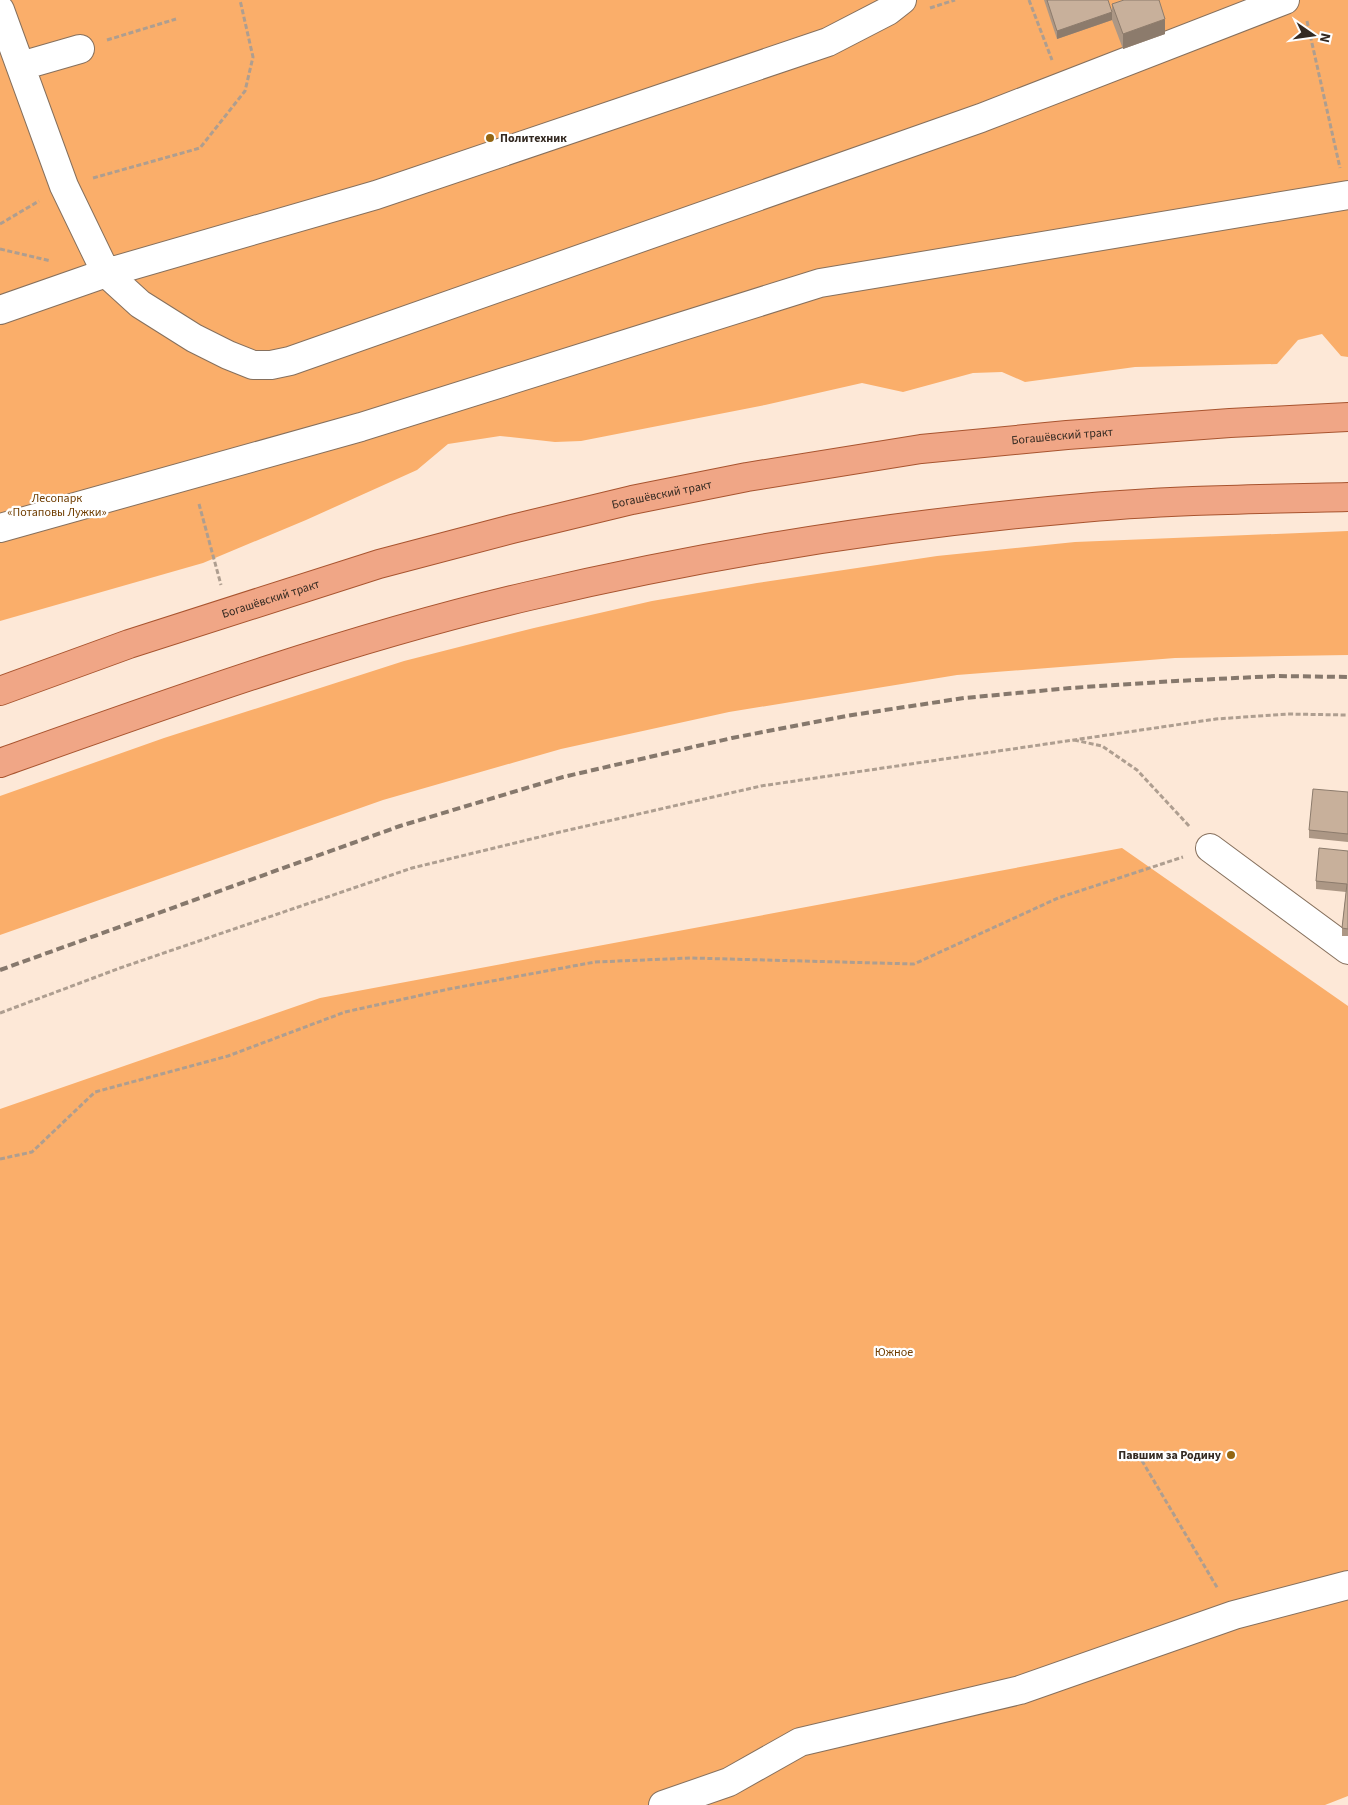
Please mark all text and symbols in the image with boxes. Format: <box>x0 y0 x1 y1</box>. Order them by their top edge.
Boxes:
north arrow <box>1288 10 1338 60</box>
text: N <box>1314 31 1335 44</box>
place label: Политехник <box>500 130 567 147</box>
marker: Политехник <box>484 132 496 144</box>
street label: Богашёвский тракт <box>1011 424 1114 449</box>
street label: Богашёвский тракт <box>610 476 714 514</box>
park label: Лесопарк «Потаповы Лужки» <box>7 490 107 521</box>
street label: Богашёвский тракт <box>220 575 322 623</box>
park label: Южное <box>875 1344 913 1361</box>
place label: Павшим за Родину <box>1118 1447 1222 1464</box>
marker: Павшим за Родину <box>1225 1449 1237 1461</box>

